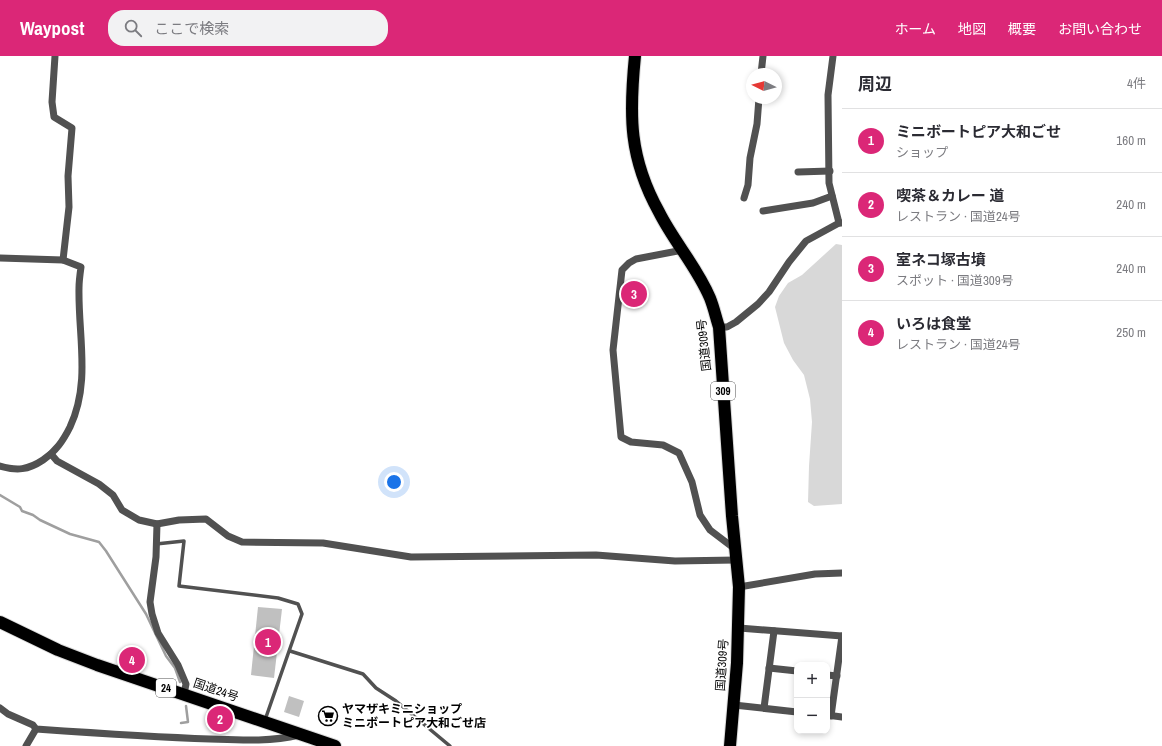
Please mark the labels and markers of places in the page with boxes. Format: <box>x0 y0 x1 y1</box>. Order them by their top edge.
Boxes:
pin: 3 <box>621 279 647 309</box>
pin: 1 <box>255 627 281 657</box>
pin: 4 <box>119 645 145 675</box>
place label: ヤマザキミニショップ ミニボートピア大和ごせ店 <box>342 701 486 731</box>
pin: 2 <box>207 704 233 734</box>
supermarket icon: ヤマザキミニショップ ミニボートピア大和ごせ店 <box>317 705 339 727</box>

